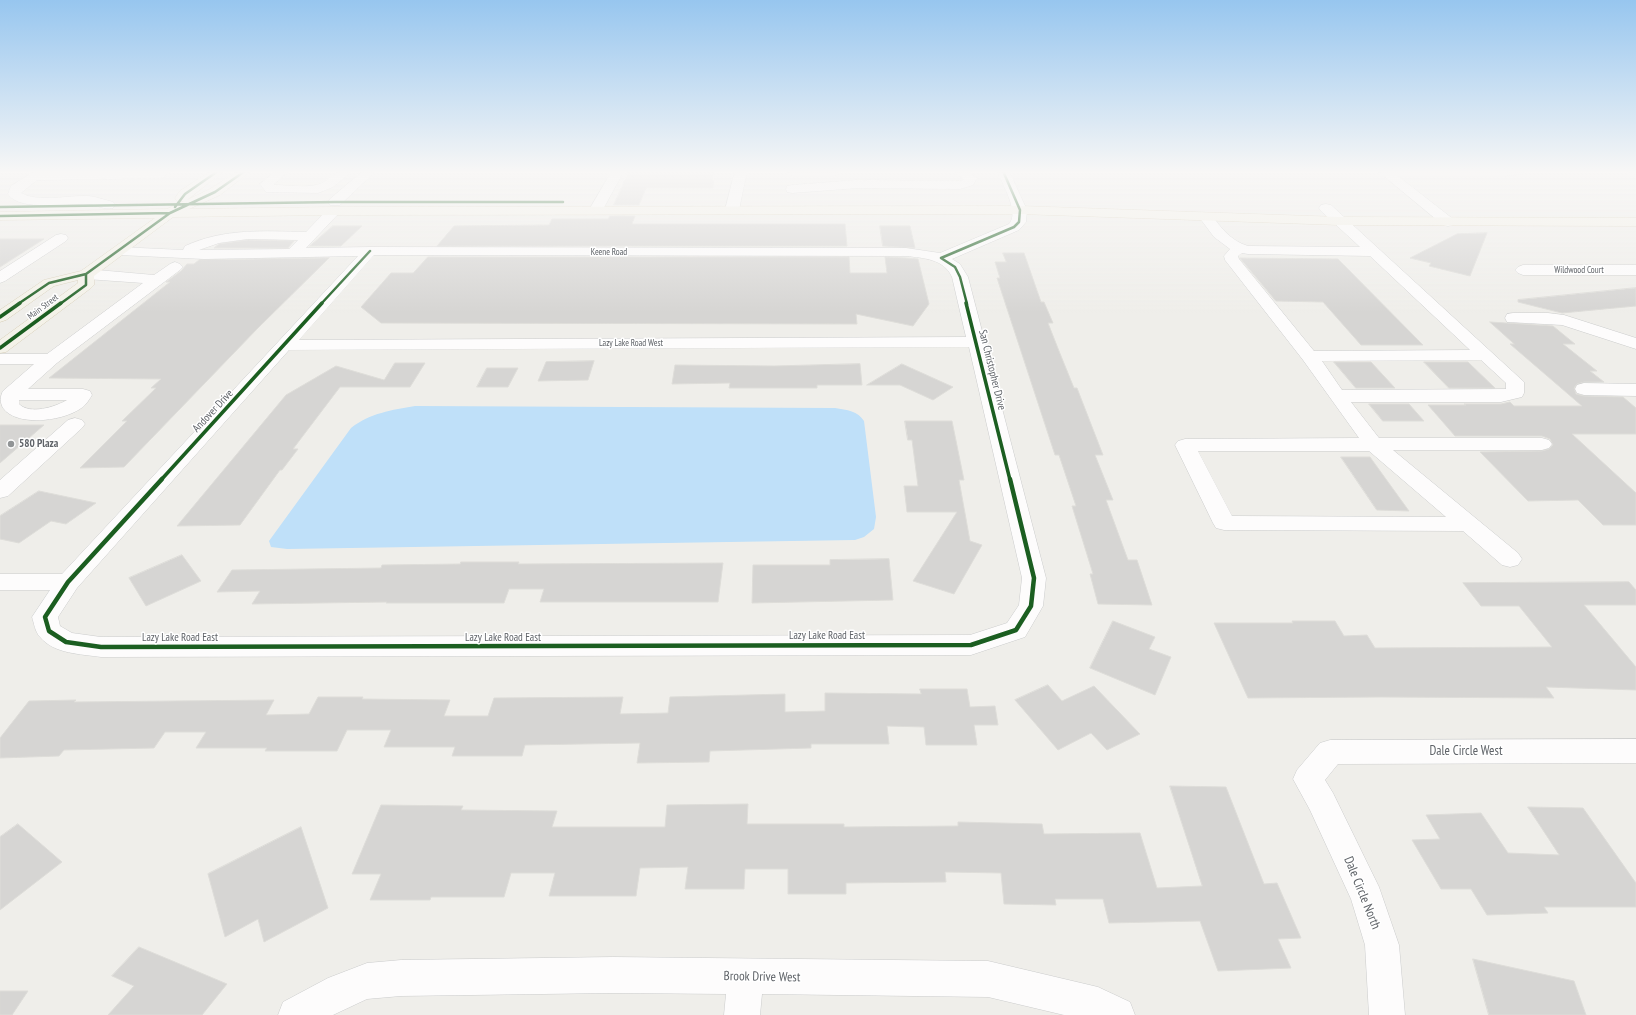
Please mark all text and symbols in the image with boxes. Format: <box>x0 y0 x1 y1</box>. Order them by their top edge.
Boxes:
street label: Keene Road <box>591 247 627 257</box>
street label: Wildwood Court <box>1554 265 1604 275</box>
street label: Main Street <box>25 292 61 322</box>
street label: San Christopher Drive <box>976 328 1008 412</box>
street label: Lazy Lake Road West <box>599 338 663 348</box>
street label: Andover Drive <box>190 387 236 435</box>
place label: 580 Plaza <box>19 437 58 451</box>
marker: 580 Plaza <box>6 439 16 449</box>
street label: Lazy Lake Road East <box>789 629 865 643</box>
street label: Lazy Lake Road East <box>142 631 218 645</box>
street label: Lazy Lake Road East <box>465 631 541 645</box>
street label: Dale Circle West <box>1430 743 1502 759</box>
street label: Dale Circle North <box>1340 854 1384 932</box>
street label: Brook Drive West <box>724 969 800 985</box>

